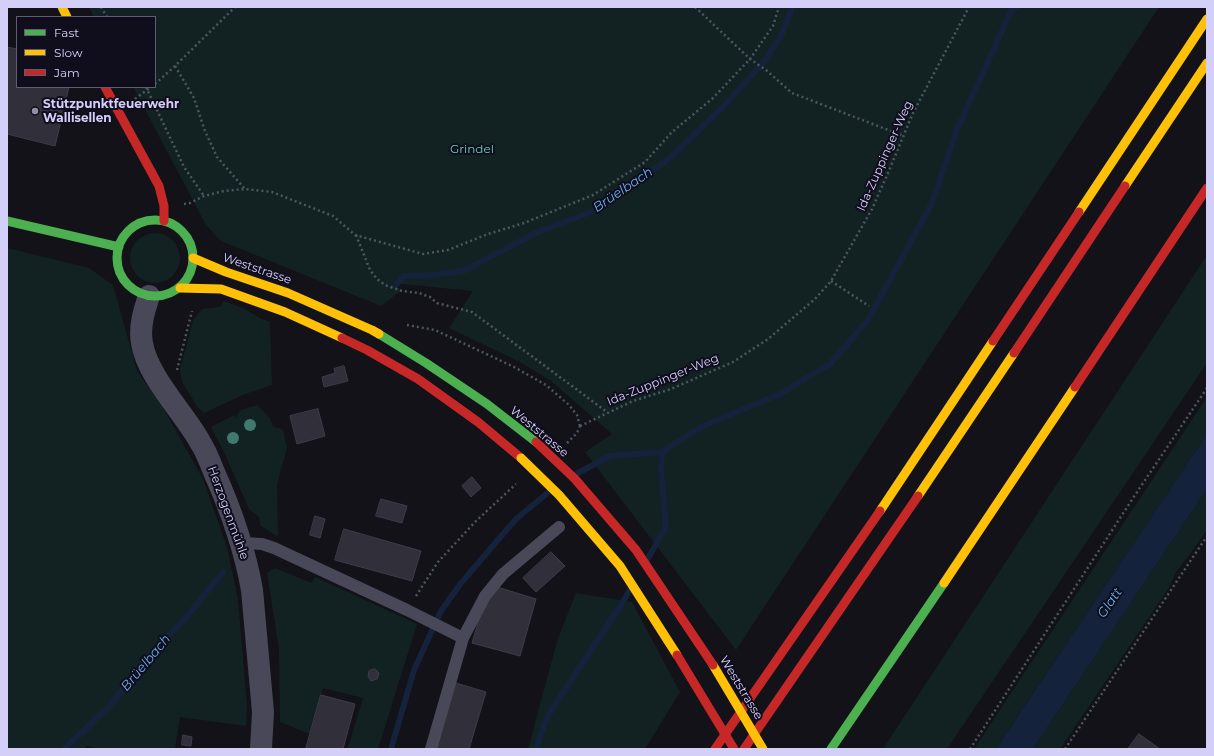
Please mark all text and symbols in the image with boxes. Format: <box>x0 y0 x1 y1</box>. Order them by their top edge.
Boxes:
legend <box>16 16 156 88</box>
text: Fast <box>54 25 79 40</box>
text: Slow <box>54 45 83 60</box>
text: Jam <box>54 65 80 80</box>
place label: Stützpunktfeuerwehr Wallisellen <box>43 97 179 125</box>
street label: Ida-Zuppinger-Weg <box>854 99 916 213</box>
marker: Stützpunktfeuerwehr Wallisellen <box>30 106 40 116</box>
park label: Grindel <box>450 142 494 156</box>
water label: Brüelbach <box>590 164 656 216</box>
street label: Weststrasse <box>221 251 293 287</box>
street label: Ida-Zuppinger-Weg <box>605 351 721 409</box>
street label: Weststrasse <box>507 403 571 461</box>
street label: Herzogenmühle <box>204 464 252 562</box>
water label: Glatt <box>1094 585 1126 621</box>
water label: Brüelbach <box>118 632 174 694</box>
street label: Weststrasse <box>716 654 766 722</box>

